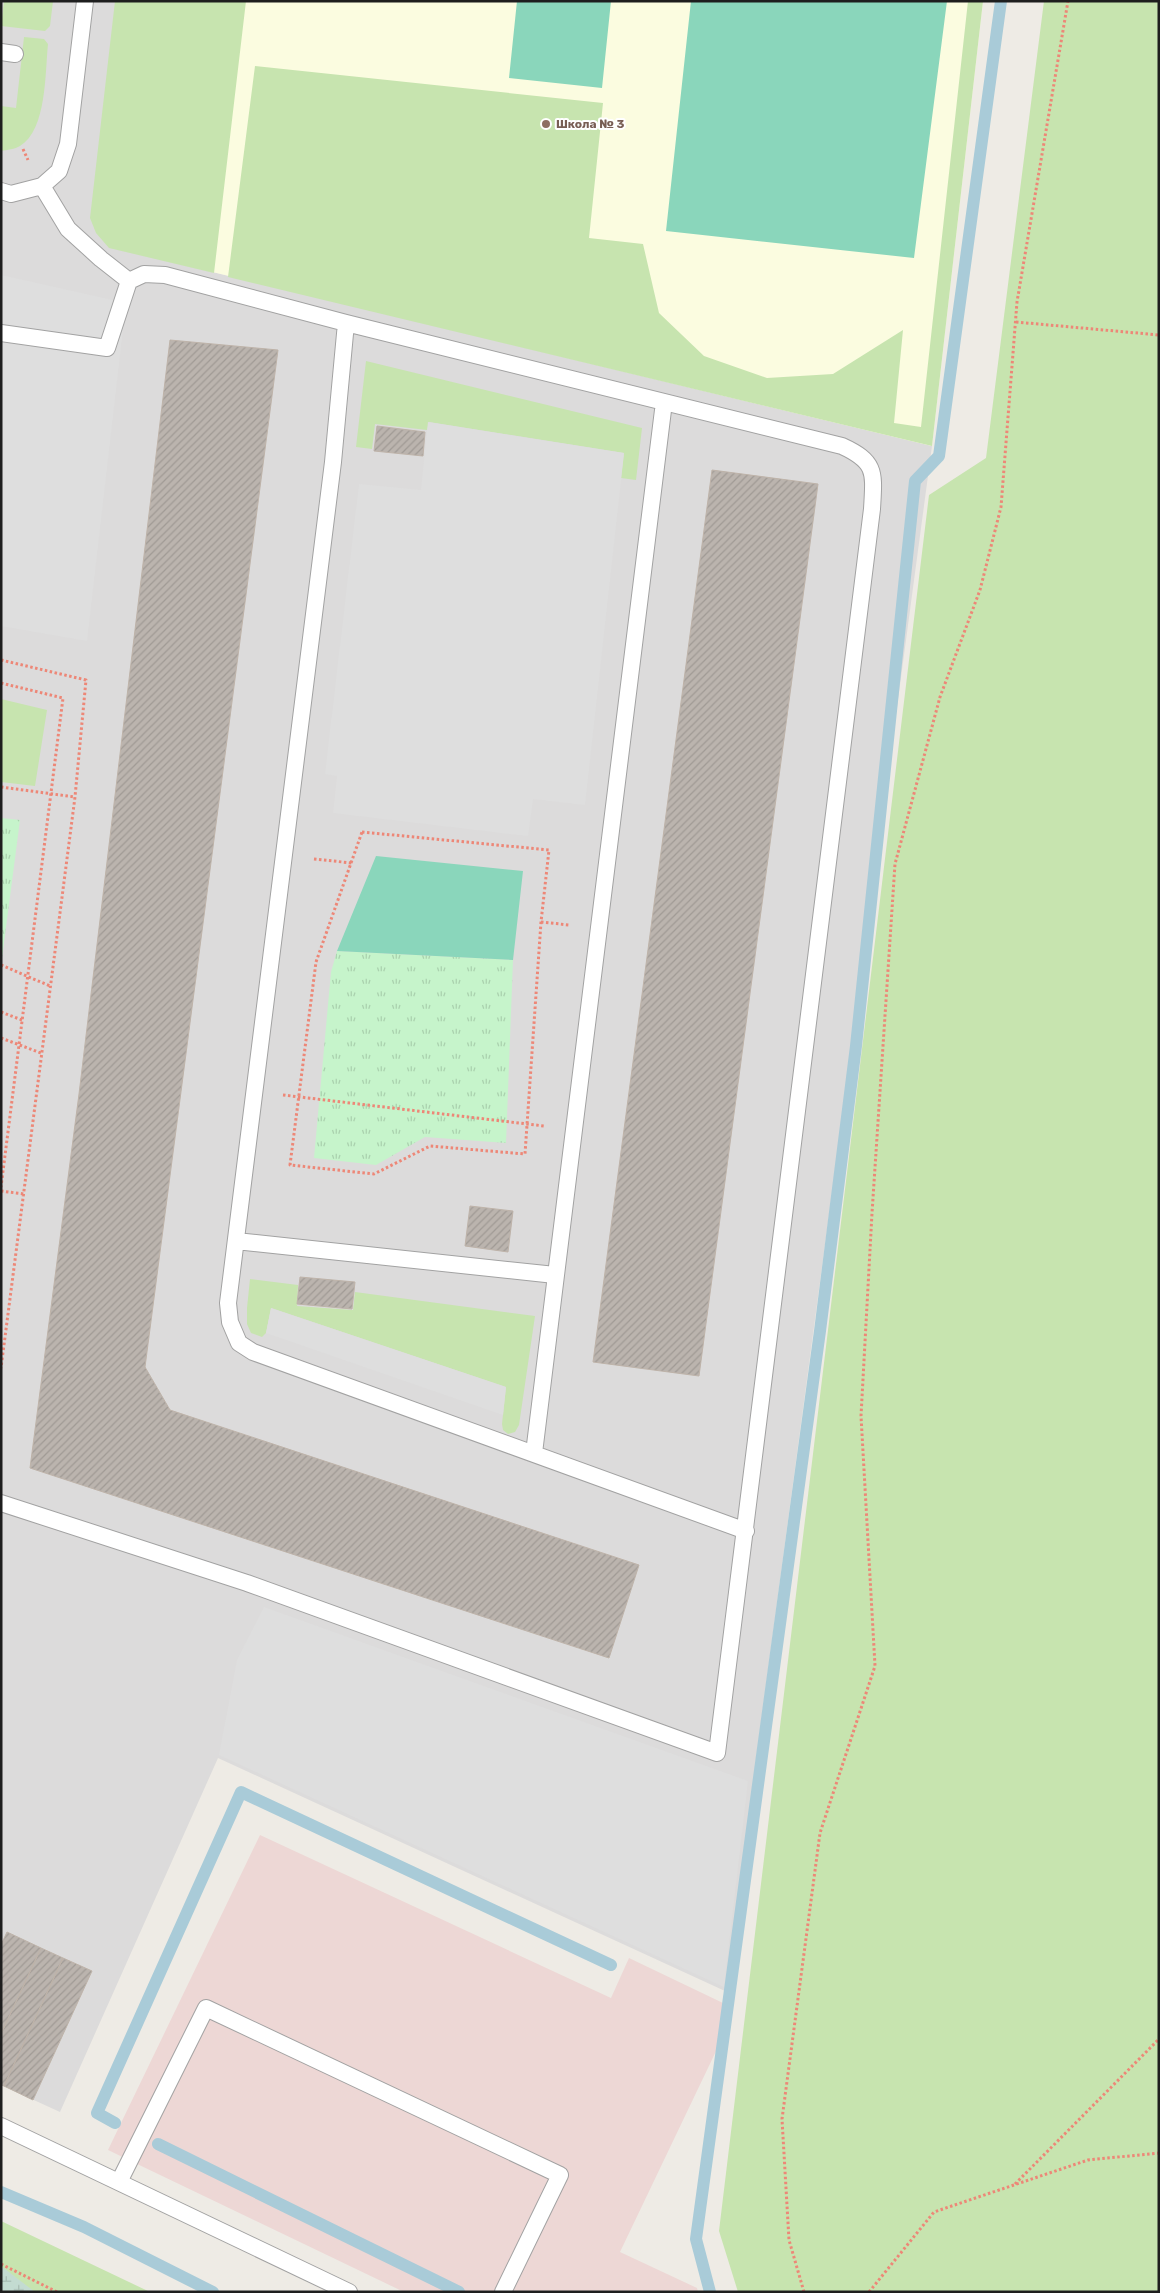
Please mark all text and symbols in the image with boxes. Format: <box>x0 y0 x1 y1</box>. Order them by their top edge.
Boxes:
place label: Школа № 3 <box>556 117 624 131</box>
marker: Школа № 3 <box>540 118 552 130</box>

